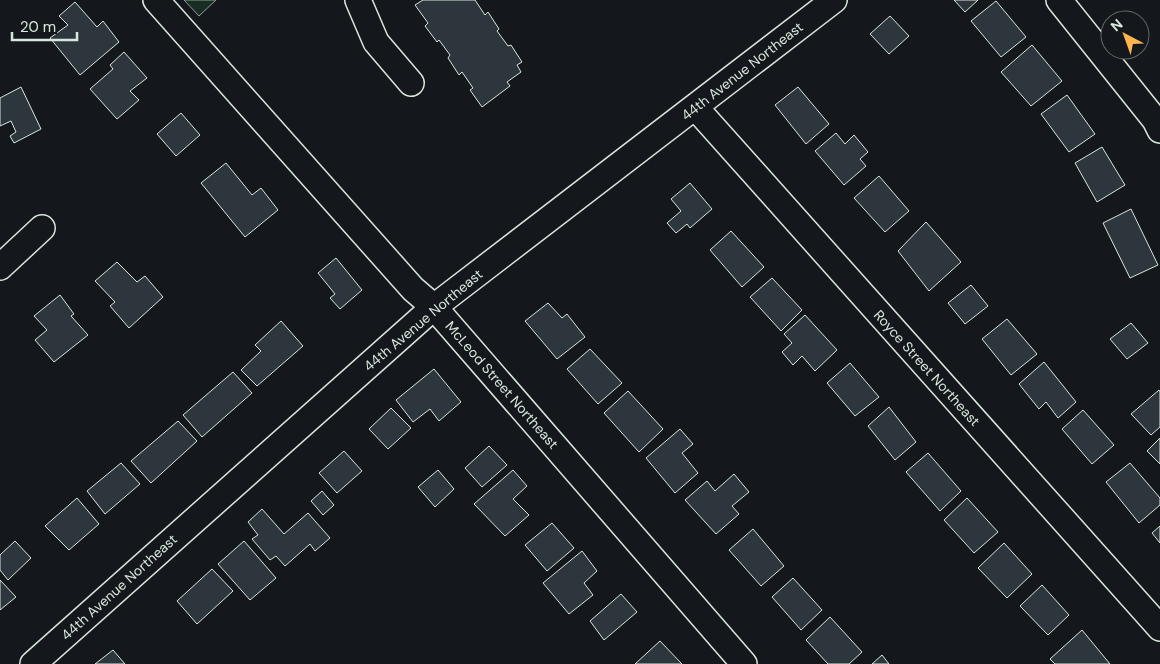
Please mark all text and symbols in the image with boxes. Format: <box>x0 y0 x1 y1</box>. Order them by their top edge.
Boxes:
scale bar <box>12 10 78 42</box>
north arrow <box>1100 10 1150 60</box>
text: N <box>1107 15 1126 35</box>
text: 20 m <box>20 17 56 37</box>
street label: 44th Avenue Northeast <box>677 18 807 124</box>
street label: 44th Avenue Northeast <box>360 265 486 375</box>
street label: Royce Street Northeast <box>870 306 984 430</box>
street label: McLeod Street Northeast <box>442 317 562 453</box>
street label: 44th Avenue Northeast <box>57 530 181 644</box>

